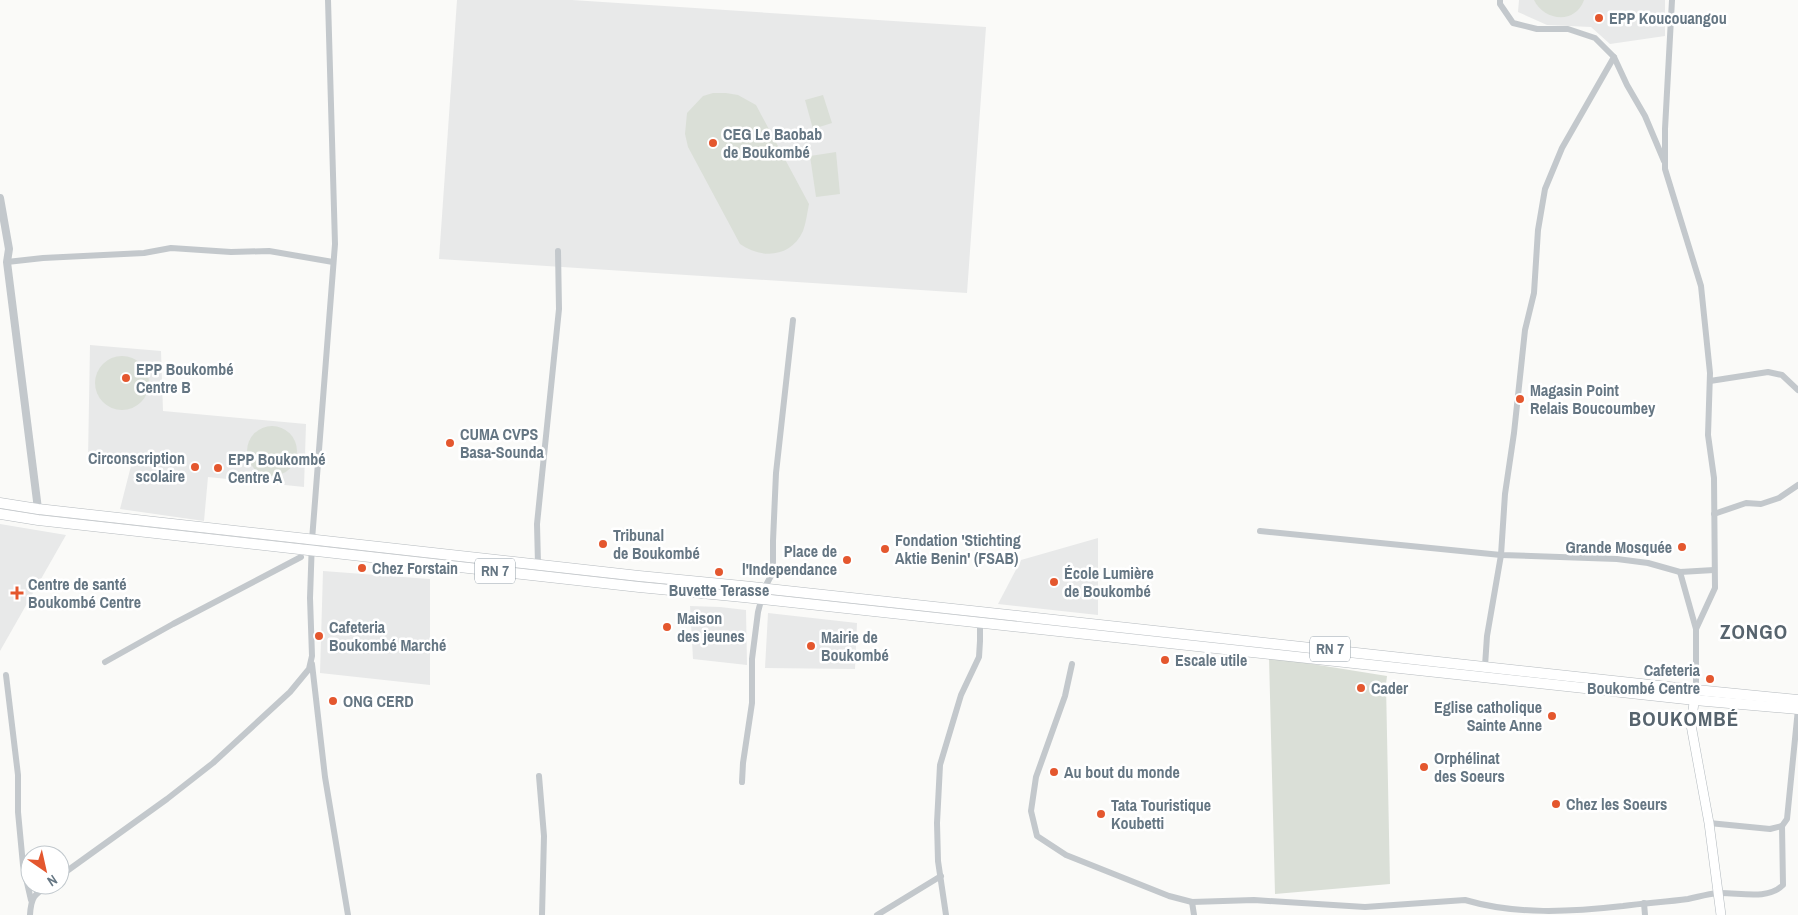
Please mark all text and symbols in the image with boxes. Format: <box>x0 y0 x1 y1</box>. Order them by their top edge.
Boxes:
place label: EPP Koucouangou <box>1609 7 1727 29</box>
marker: EPP Koucouangou <box>1593 12 1605 24</box>
place label: CEG Le Baobab de Boukombé <box>723 123 822 163</box>
marker: CEG Le Baobab de Boukombé <box>707 137 719 149</box>
place label: EPP Boukombé Centre B <box>136 358 233 398</box>
marker: EPP Boukombé Centre B <box>120 372 132 384</box>
place label: Magasin Point Relais Boucoumbey <box>1530 379 1656 419</box>
marker: Magasin Point Relais Boucoumbey <box>1514 393 1526 405</box>
place label: CUMA CVPS Basa-Sounda <box>460 423 545 463</box>
marker: CUMA CVPS Basa-Sounda <box>444 437 456 449</box>
place label: Circonscription scolaire <box>88 447 185 487</box>
place label: EPP Boukombé Centre A <box>228 448 325 488</box>
marker: Circonscription scolaire <box>189 461 201 473</box>
marker: EPP Boukombé Centre A <box>212 462 224 474</box>
place label: Tribunal de Boukombé <box>613 524 700 564</box>
place label: Fondation 'Stichting Aktie Benin' (FSAB) <box>895 529 1021 569</box>
place label: Grande Mosquée <box>1566 536 1672 558</box>
marker: Tribunal de Boukombé <box>597 538 609 550</box>
place label: Place de l'Independance <box>742 540 837 580</box>
marker: Grande Mosquée <box>1676 541 1688 553</box>
marker: Fondation 'Stichting Aktie Benin' (FSAB) <box>879 543 891 555</box>
marker: Place de l'Independance <box>841 554 853 566</box>
place label: Chez Forstain <box>372 557 458 579</box>
road number: RN 7 <box>475 558 515 584</box>
marker: Chez Forstain <box>356 562 368 574</box>
place label: École Lumière de Boukombé <box>1064 562 1154 602</box>
marker: Buvette Terasse <box>713 566 725 578</box>
place label: Centre de santé Boukombé Centre <box>28 573 141 613</box>
marker: École Lumière de Boukombé <box>1048 576 1060 588</box>
place label: Buvette Terasse <box>669 579 769 601</box>
marker: Centre de santé Boukombé Centre <box>10 586 24 600</box>
place label: Maison des jeunes <box>677 607 745 647</box>
place label: Cafeteria Boukombé Marché <box>329 616 446 656</box>
district label: ZONGO <box>1720 617 1788 646</box>
marker: Maison des jeunes <box>661 621 673 633</box>
place label: Mairie de Boukombé <box>821 626 889 666</box>
marker: Cafeteria Boukombé Marché <box>313 630 325 642</box>
road number: RN 7 <box>1310 636 1350 662</box>
marker: Mairie de Boukombé <box>805 640 817 652</box>
place label: Escale utile <box>1175 649 1247 671</box>
marker: Escale utile <box>1159 654 1171 666</box>
place label: Cafeteria Boukombé Centre <box>1587 659 1701 699</box>
marker: Cafeteria Boukombé Centre <box>1704 673 1716 685</box>
place label: Cader <box>1371 677 1409 699</box>
marker: Cader <box>1355 682 1367 694</box>
place label: ONG CERD <box>343 690 414 712</box>
marker: ONG CERD <box>327 695 339 707</box>
place label: Eglise catholique Sainte Anne <box>1434 696 1542 736</box>
district label: BOUKOMBÉ <box>1629 704 1739 733</box>
marker: Eglise catholique Sainte Anne <box>1546 710 1558 722</box>
place label: Orphélinat des Soeurs <box>1434 747 1505 787</box>
place label: Au bout du monde <box>1064 761 1180 783</box>
marker: Orphélinat des Soeurs <box>1418 761 1430 773</box>
marker: Au bout du monde <box>1048 766 1060 778</box>
place label: Chez les Soeurs <box>1566 793 1667 815</box>
place label: Tata Touristique Koubetti <box>1111 794 1211 834</box>
marker: Chez les Soeurs <box>1550 798 1562 810</box>
marker: Tata Touristique Koubetti <box>1095 808 1107 820</box>
north arrow <box>20 845 70 895</box>
text: N <box>44 871 61 891</box>

